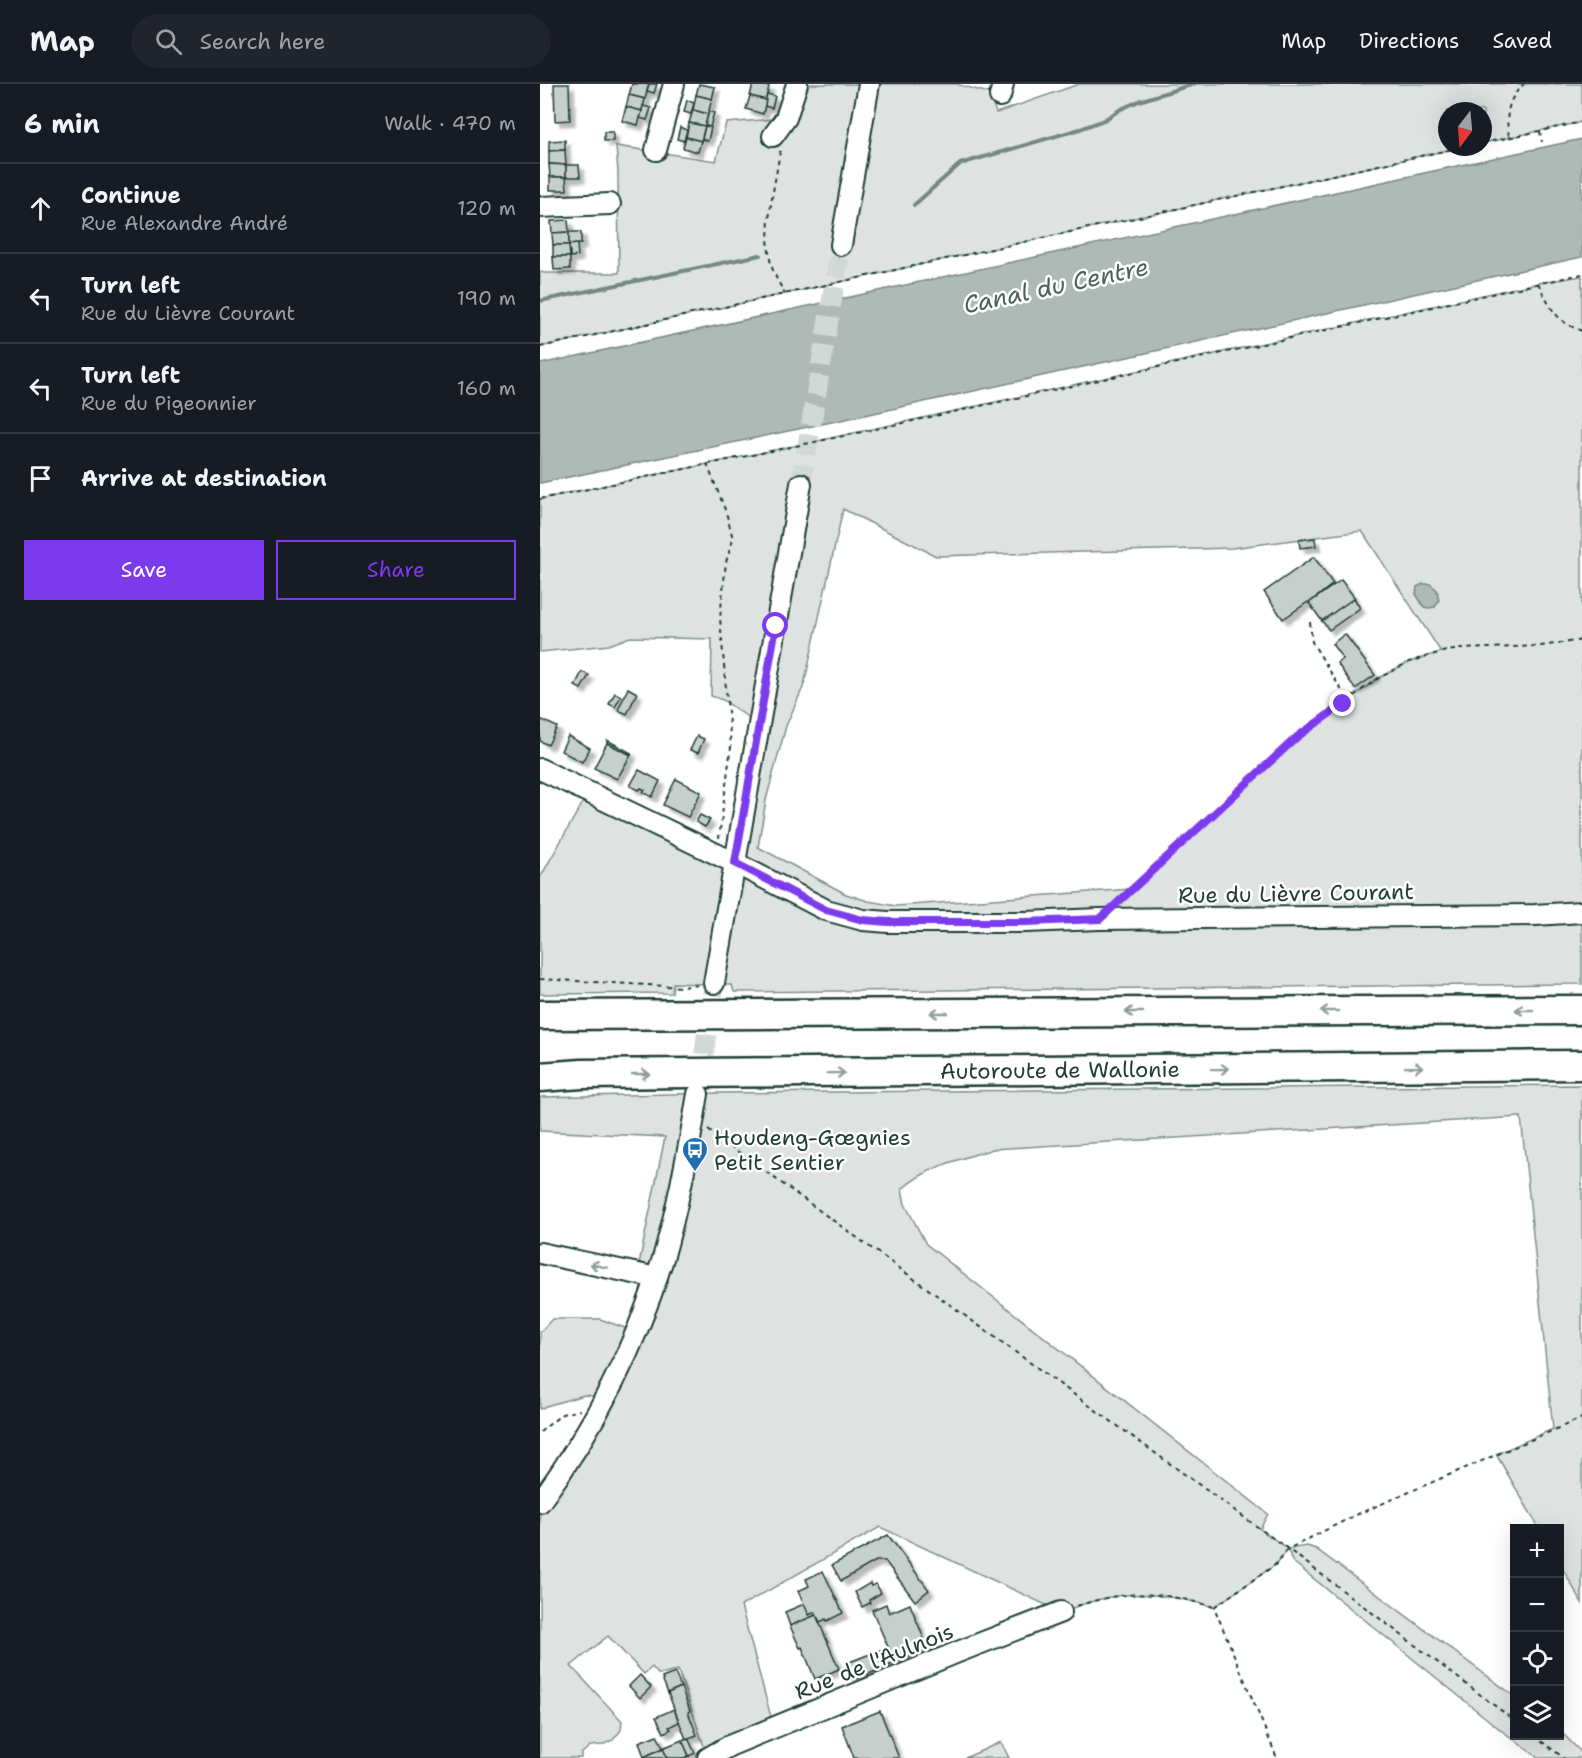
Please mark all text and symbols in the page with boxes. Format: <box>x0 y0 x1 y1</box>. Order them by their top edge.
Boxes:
search box <box>131 14 551 68</box>
text: Map <box>30 22 95 60</box>
icon: search <box>152 25 185 58</box>
text: Search here <box>200 27 325 56</box>
text: Map <box>1281 27 1326 55</box>
text: Directions <box>1359 27 1459 55</box>
text: Saved <box>1492 27 1552 55</box>
north arrow <box>1438 102 1492 156</box>
text: 6 min <box>24 106 100 141</box>
text: Walk · 470 m <box>384 110 516 136</box>
text: Continue <box>81 181 181 210</box>
icon: ahead <box>24 192 57 225</box>
text: 120 m <box>457 195 516 221</box>
text: Rue Alexandre André <box>81 210 288 236</box>
water label: Canal du Centre <box>961 251 1151 321</box>
text: Turn left <box>81 271 180 300</box>
icon: left <box>24 282 57 315</box>
text: 190 m <box>457 285 516 311</box>
text: Rue du Lièvre Courant <box>81 300 295 326</box>
text: Turn left <box>81 361 180 390</box>
icon: left <box>24 372 57 405</box>
text: 160 m <box>457 375 516 401</box>
text: Rue du Pigeonnier <box>81 390 257 416</box>
icon: arrive <box>24 462 57 495</box>
text: Arrive at destination <box>81 464 327 493</box>
button: Save <box>24 540 264 600</box>
button: Share <box>276 540 516 600</box>
route start <box>762 612 788 638</box>
route end <box>1329 690 1355 716</box>
street label: Rue du Lièvre Courant <box>1178 877 1414 910</box>
one-way arrow <box>1514 1004 1534 1016</box>
one-way arrow <box>1319 1005 1339 1017</box>
one-way arrow <box>1124 1006 1144 1018</box>
one-way arrow <box>929 1007 949 1019</box>
street label: Autoroute de Wallonie <box>940 1055 1180 1086</box>
one-way arrow <box>1404 1061 1424 1073</box>
one-way arrow <box>1209 1063 1229 1075</box>
one-way arrow <box>825 1067 845 1078</box>
one-way arrow <box>630 1068 650 1080</box>
place label: Houdeng-Gœgnies Petit Sentier <box>714 1123 911 1177</box>
bus stop icon: Houdeng-Gœgnies Petit Sentier <box>680 1135 710 1173</box>
one-way arrow <box>590 1259 609 1271</box>
map controls <box>1510 1524 1564 1740</box>
button: + <box>1510 1524 1564 1578</box>
button: − <box>1510 1578 1564 1632</box>
street label: Rue de l'Aulnois <box>791 1616 958 1706</box>
button: locate <box>1510 1632 1564 1686</box>
button: layers <box>1510 1686 1564 1740</box>

